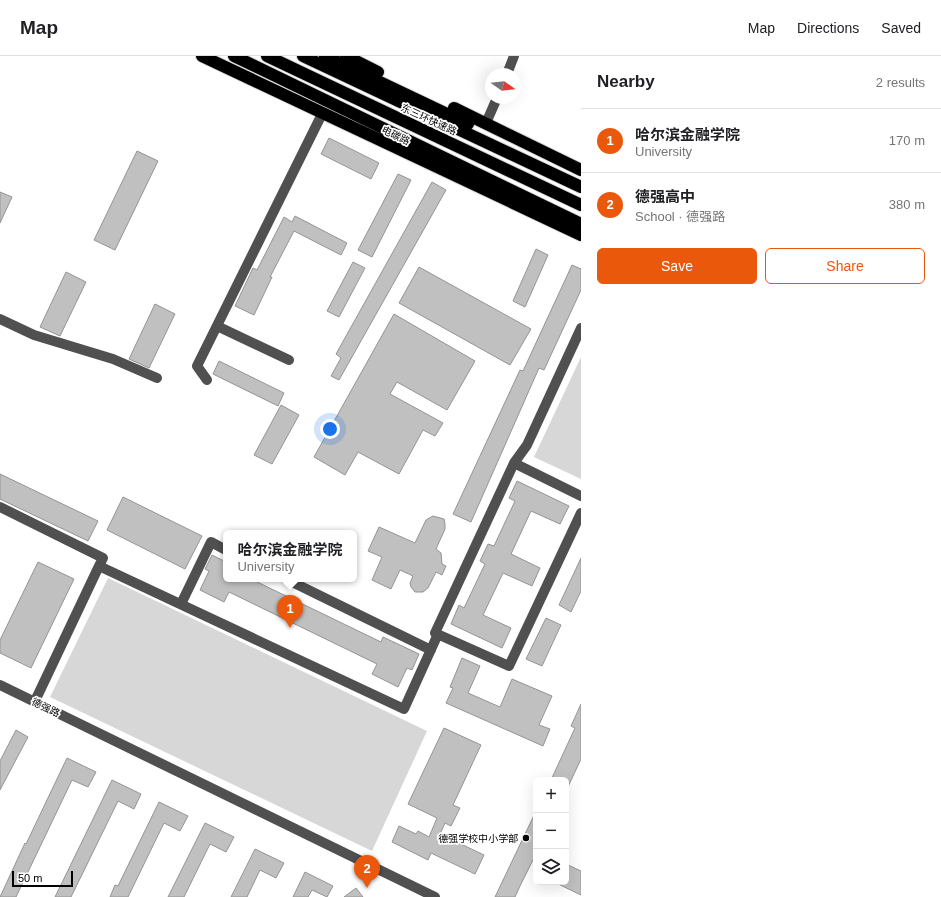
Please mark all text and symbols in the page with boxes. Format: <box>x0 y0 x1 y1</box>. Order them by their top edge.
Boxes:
text: Map <box>20 17 58 38</box>
text: Map <box>748 20 775 36</box>
text: Directions <box>797 20 859 36</box>
text: Saved <box>881 20 921 36</box>
north arrow <box>485 68 521 104</box>
text: Nearby <box>597 72 655 91</box>
text: 2 results <box>876 75 925 90</box>
street label: 东三环快速路 <box>399 102 458 137</box>
street label: 电碳路 <box>380 124 412 147</box>
text: 哈尔滨金融学院 <box>635 126 740 143</box>
text: 1 <box>606 133 614 148</box>
text: 170 m <box>889 133 925 148</box>
text: University <box>635 144 692 159</box>
text: 德强高中 <box>635 188 695 205</box>
text: 2 <box>606 197 614 212</box>
text: 380 m <box>889 197 925 212</box>
text: School · 德强路 <box>635 209 725 224</box>
button: Save <box>597 248 757 284</box>
button: Share <box>765 248 925 284</box>
your location <box>320 419 340 439</box>
popup <box>223 530 357 582</box>
text: 哈尔滨金融学院 <box>237 541 343 558</box>
text: University <box>237 559 295 574</box>
pin: 1 <box>277 595 303 628</box>
street label: 德强路 <box>30 696 62 719</box>
map controls <box>533 777 569 885</box>
button: + <box>533 777 569 813</box>
button: − <box>533 813 569 849</box>
place label: 德强学校中小学部 <box>438 833 518 844</box>
marker: 德强学校中小学部 <box>521 833 531 843</box>
button: layers <box>533 849 569 885</box>
pin: 2 <box>354 855 380 888</box>
scale bar <box>12 869 73 888</box>
text: 50 m <box>18 872 42 884</box>

